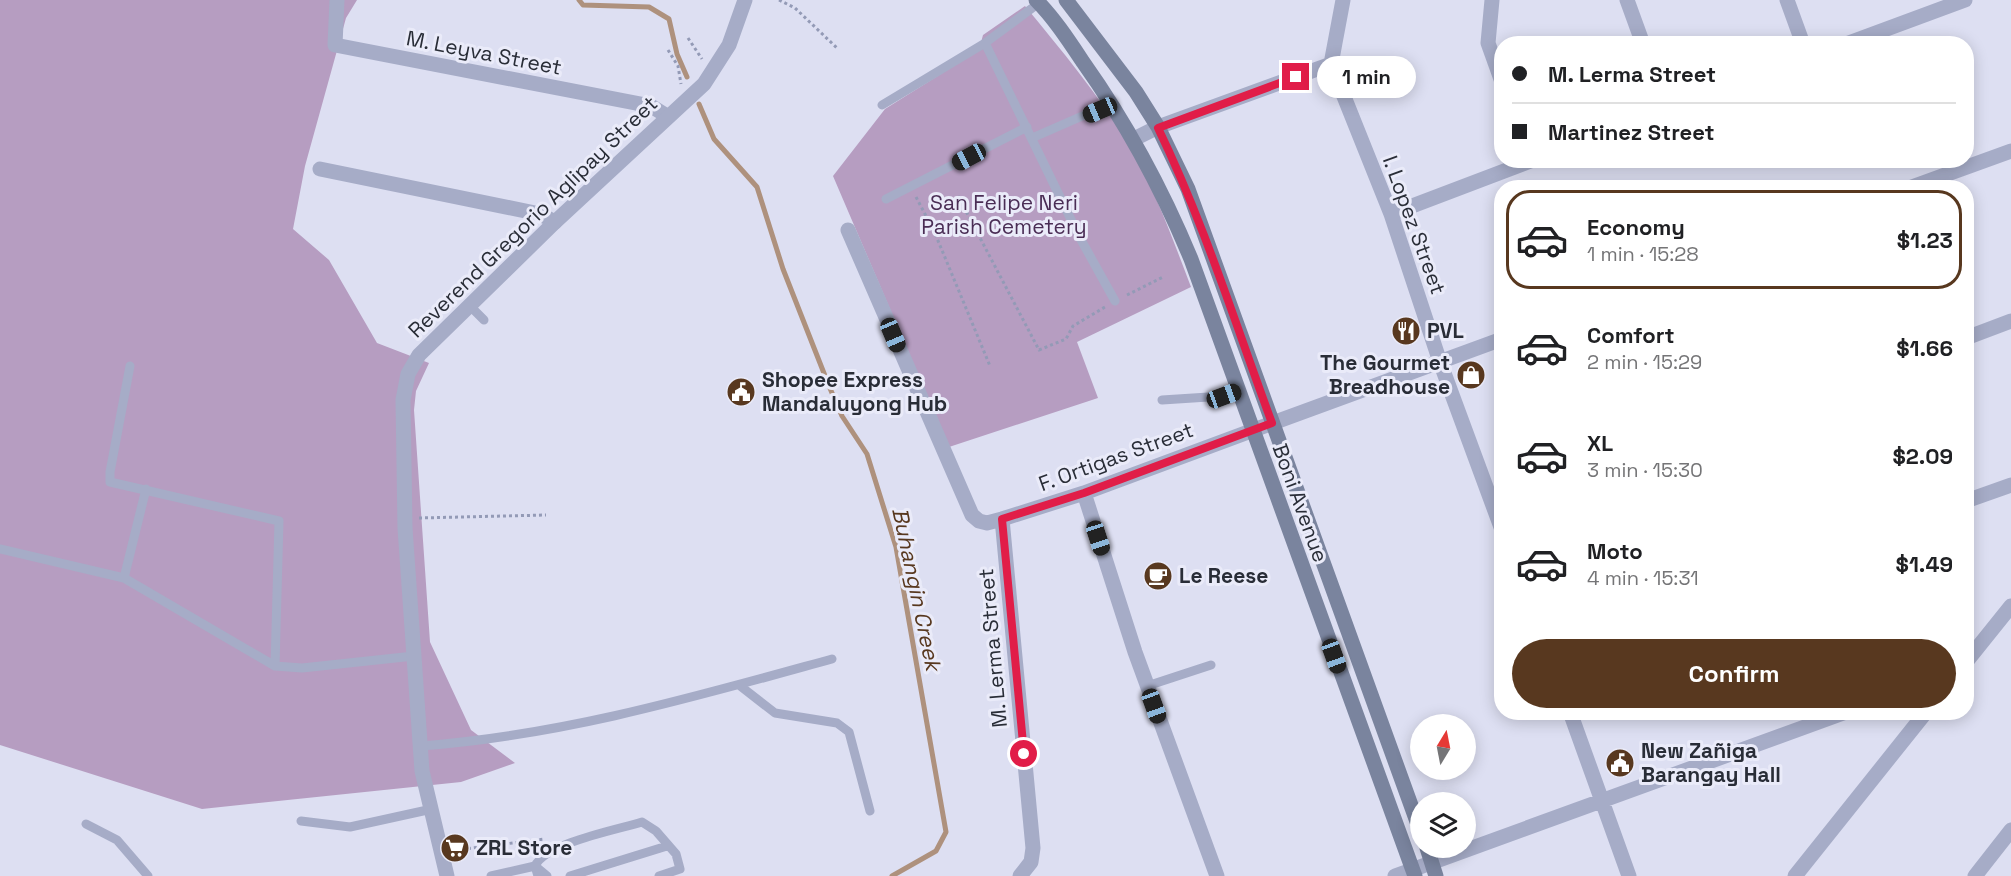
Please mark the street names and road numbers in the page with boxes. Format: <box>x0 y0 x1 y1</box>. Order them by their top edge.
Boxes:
street label: M. Leyva Street <box>404 24 564 81</box>
street label: Reverend Gregorio Aglipay Street <box>402 90 663 343</box>
street label: I. Lopez Street <box>1377 152 1452 298</box>
street label: F. Ortigas Street <box>1035 416 1197 497</box>
street label: Boni Avenue <box>1267 440 1334 566</box>
street label: M. Lerma Street <box>972 567 1013 729</box>

